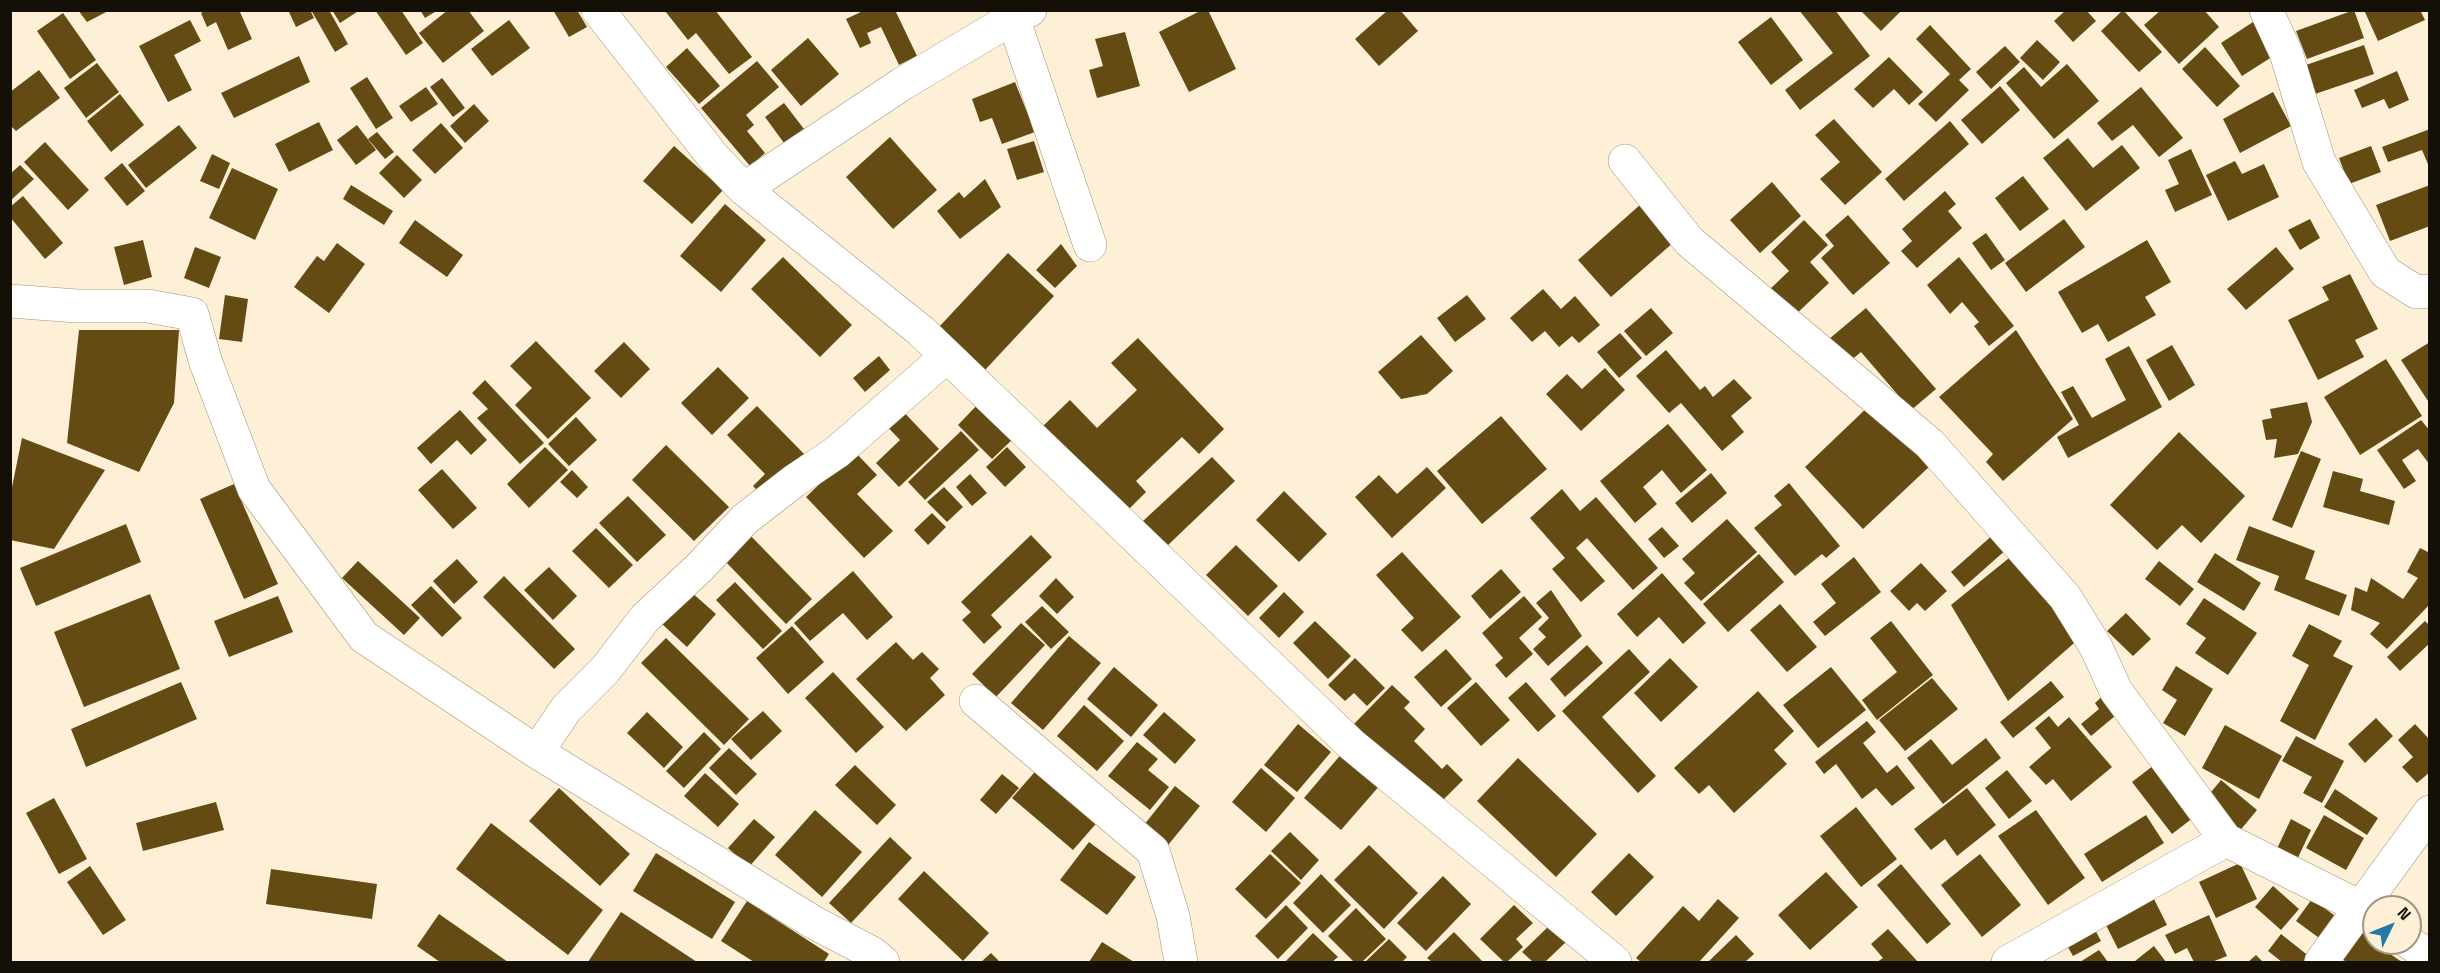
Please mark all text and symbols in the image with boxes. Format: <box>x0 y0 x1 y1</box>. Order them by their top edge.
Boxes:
north arrow <box>2362 895 2422 955</box>
text: N <box>2393 903 2415 925</box>

